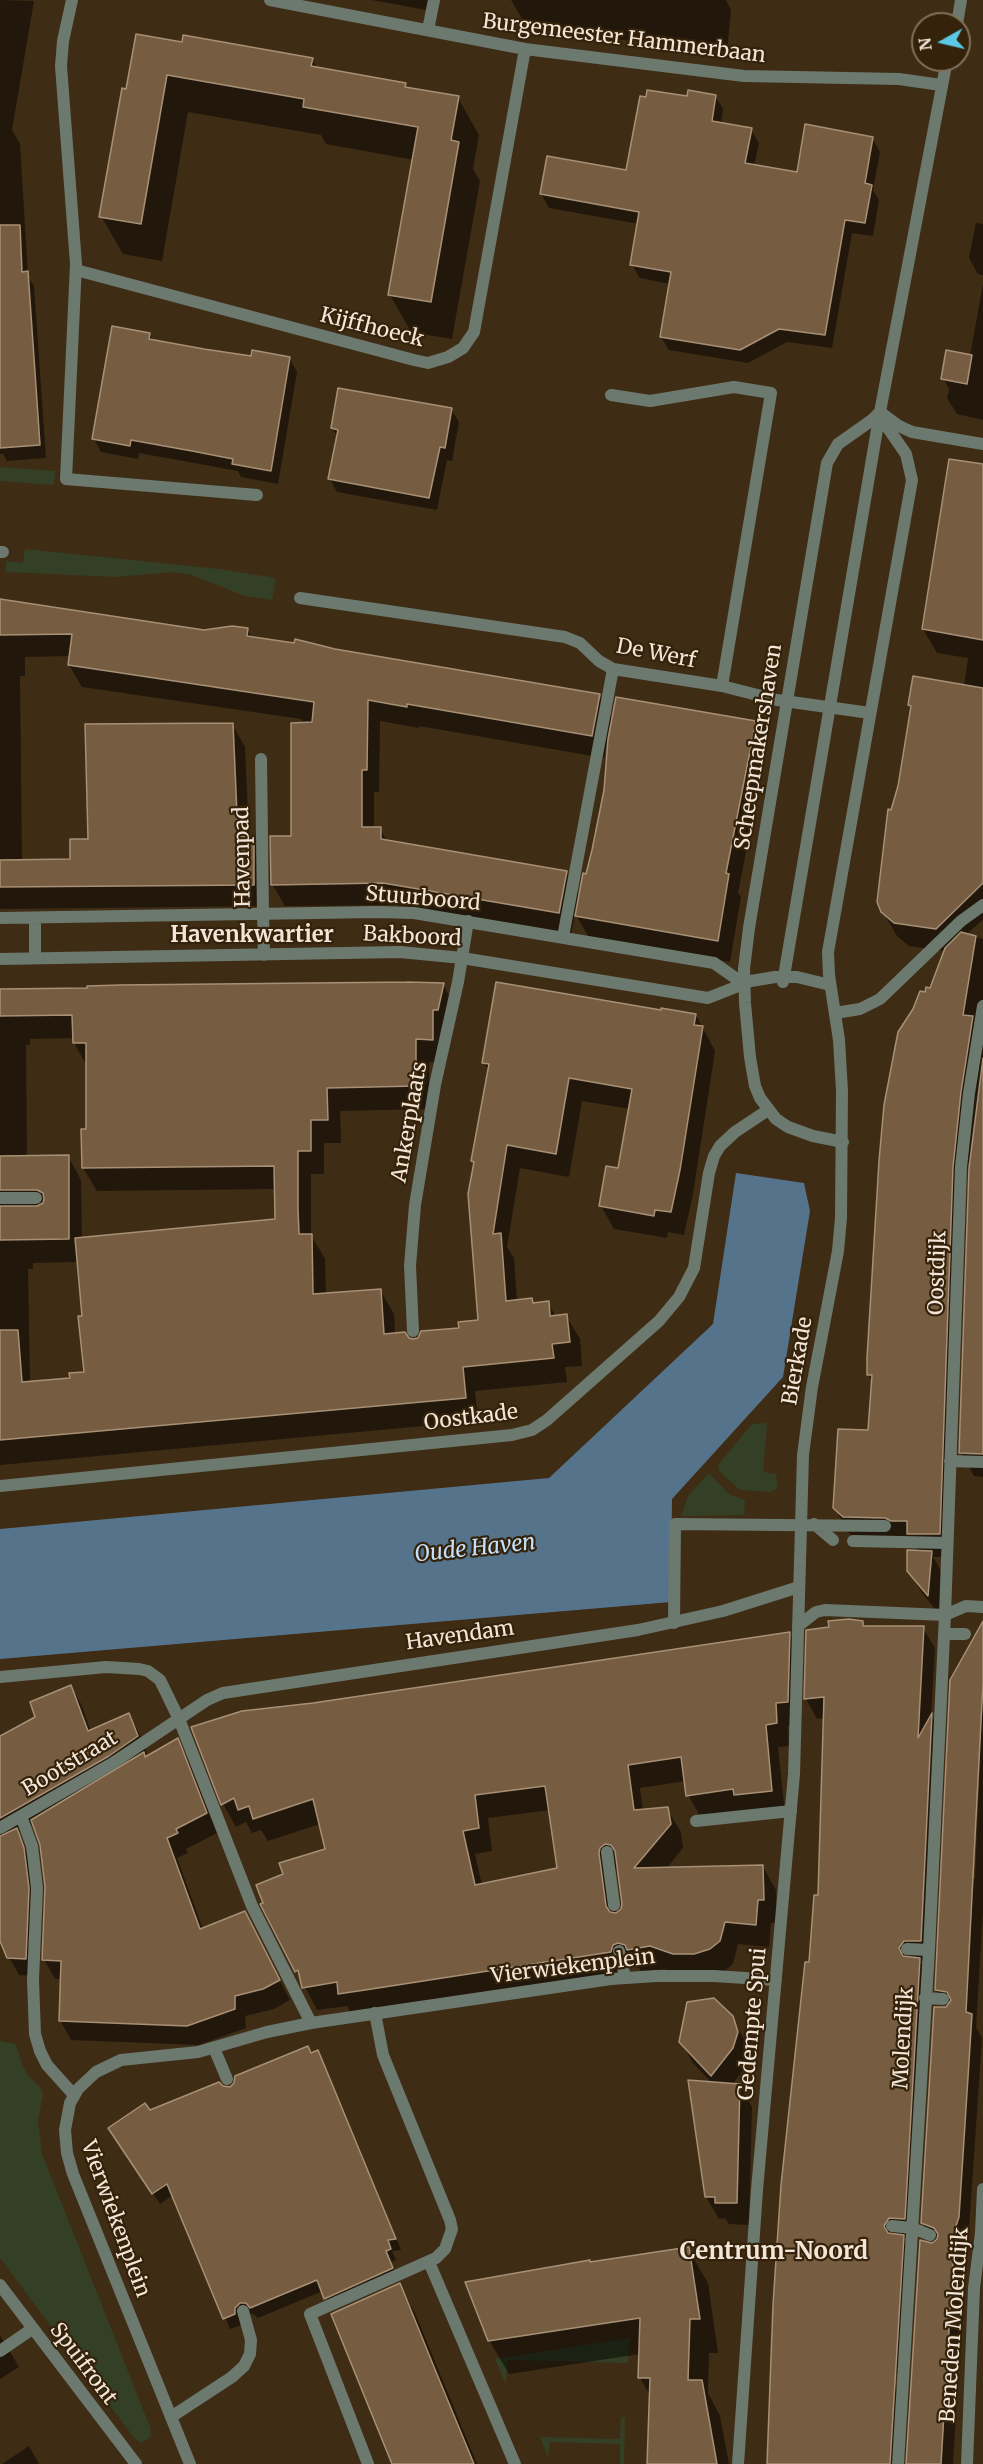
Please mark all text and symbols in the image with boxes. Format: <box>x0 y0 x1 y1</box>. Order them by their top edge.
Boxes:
street label: Burgemeester Hammerbaan <box>481 9 767 69</box>
north arrow <box>911 12 971 72</box>
text: N <box>914 37 936 52</box>
street label: Kijffhoeck <box>318 303 426 353</box>
street label: De Werf <box>614 634 698 674</box>
street label: Scheepmakershaven <box>730 642 788 852</box>
street label: Havenpad <box>230 806 256 908</box>
street label: Stuurboord <box>365 881 481 917</box>
street label: Bakboord <box>362 922 462 952</box>
district label: Havenkwartier <box>170 923 334 949</box>
street label: Ankerplaats <box>387 1060 433 1184</box>
street label: Oostdijk <box>924 1230 952 1316</box>
street label: Bierkade <box>778 1315 818 1407</box>
street label: Oostkade <box>422 1400 520 1436</box>
water label: Oude Haven <box>413 1530 537 1568</box>
street label: Havendam <box>404 1616 516 1656</box>
street label: Bootstraat <box>18 1726 122 1802</box>
street label: Vierwiekenplein <box>489 1944 657 1990</box>
street label: Gedempte Spui <box>734 1947 772 2101</box>
street label: Molendijk <box>889 1986 919 2090</box>
street label: Vierwiekenplein <box>75 2137 155 2301</box>
street label: Beneden Molendijk <box>936 2226 974 2424</box>
district label: Centrum-Noord <box>680 2238 868 2266</box>
street label: Spuifront <box>44 2318 122 2410</box>

